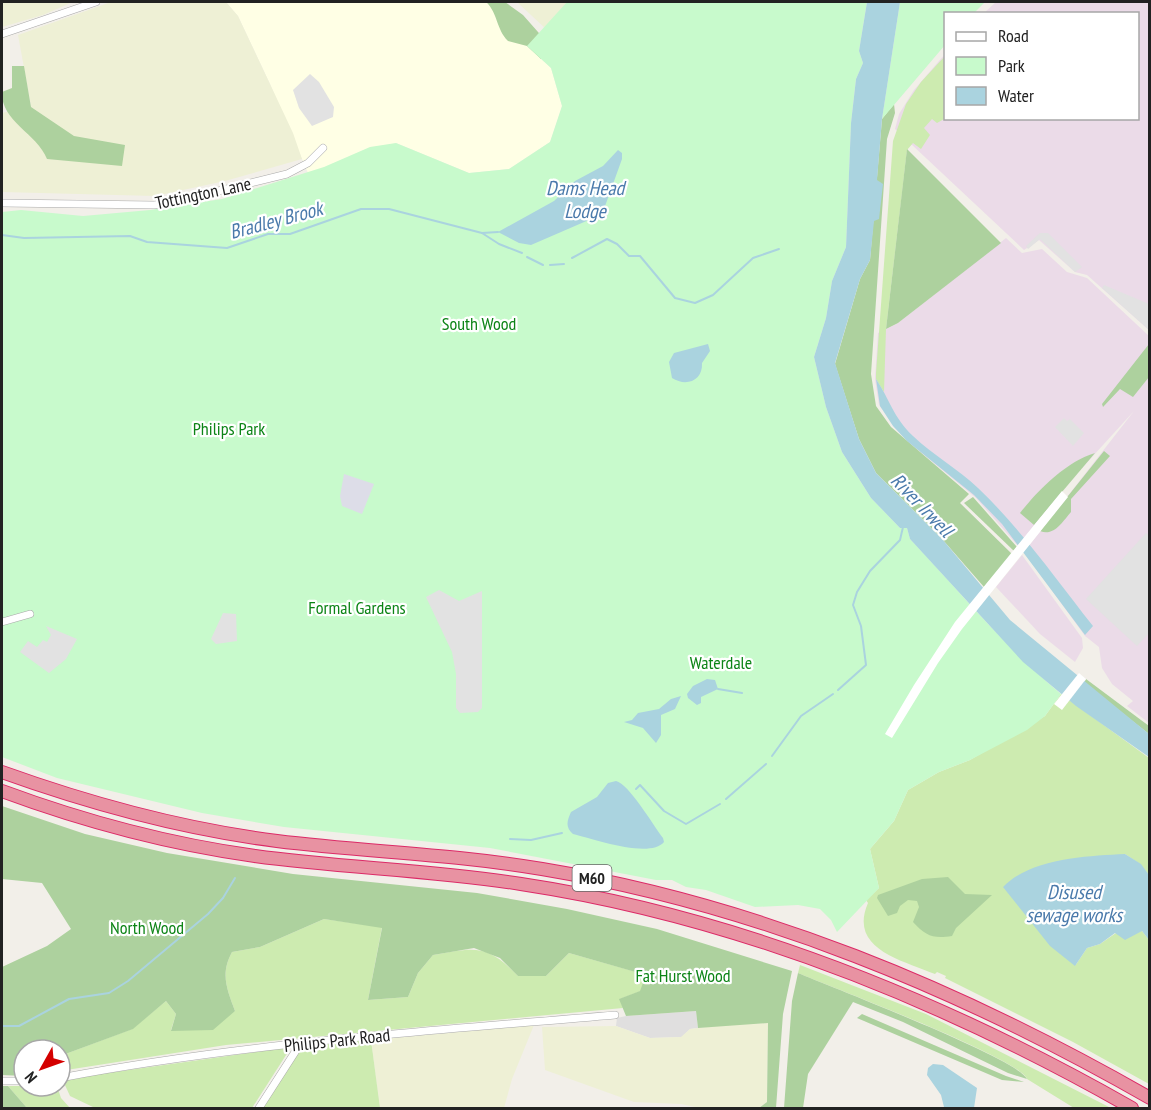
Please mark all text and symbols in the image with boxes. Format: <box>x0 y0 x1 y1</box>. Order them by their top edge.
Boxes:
legend <box>944 12 1139 120</box>
text: Road <box>998 24 1029 47</box>
text: Park <box>998 54 1025 77</box>
text: Water <box>998 84 1034 107</box>
street label: Tottington Lane <box>153 172 253 214</box>
water label: Dams Head Lodge <box>546 175 626 224</box>
water label: Bradley Brook <box>227 195 328 245</box>
park label: South Wood <box>442 312 516 335</box>
park label: Philips Park <box>193 417 265 440</box>
water label: River Irwell <box>885 468 960 544</box>
park label: Formal Gardens <box>308 596 406 619</box>
park label: Waterdale <box>690 651 752 674</box>
road number: M60 <box>572 865 612 891</box>
water label: Disused sewage works <box>1026 879 1124 928</box>
park label: North Wood <box>110 916 184 939</box>
park label: Fat Hurst Wood <box>635 964 731 987</box>
street label: Philips Park Road <box>283 1023 391 1057</box>
north arrow <box>12 1038 72 1098</box>
text: N <box>20 1068 41 1087</box>

